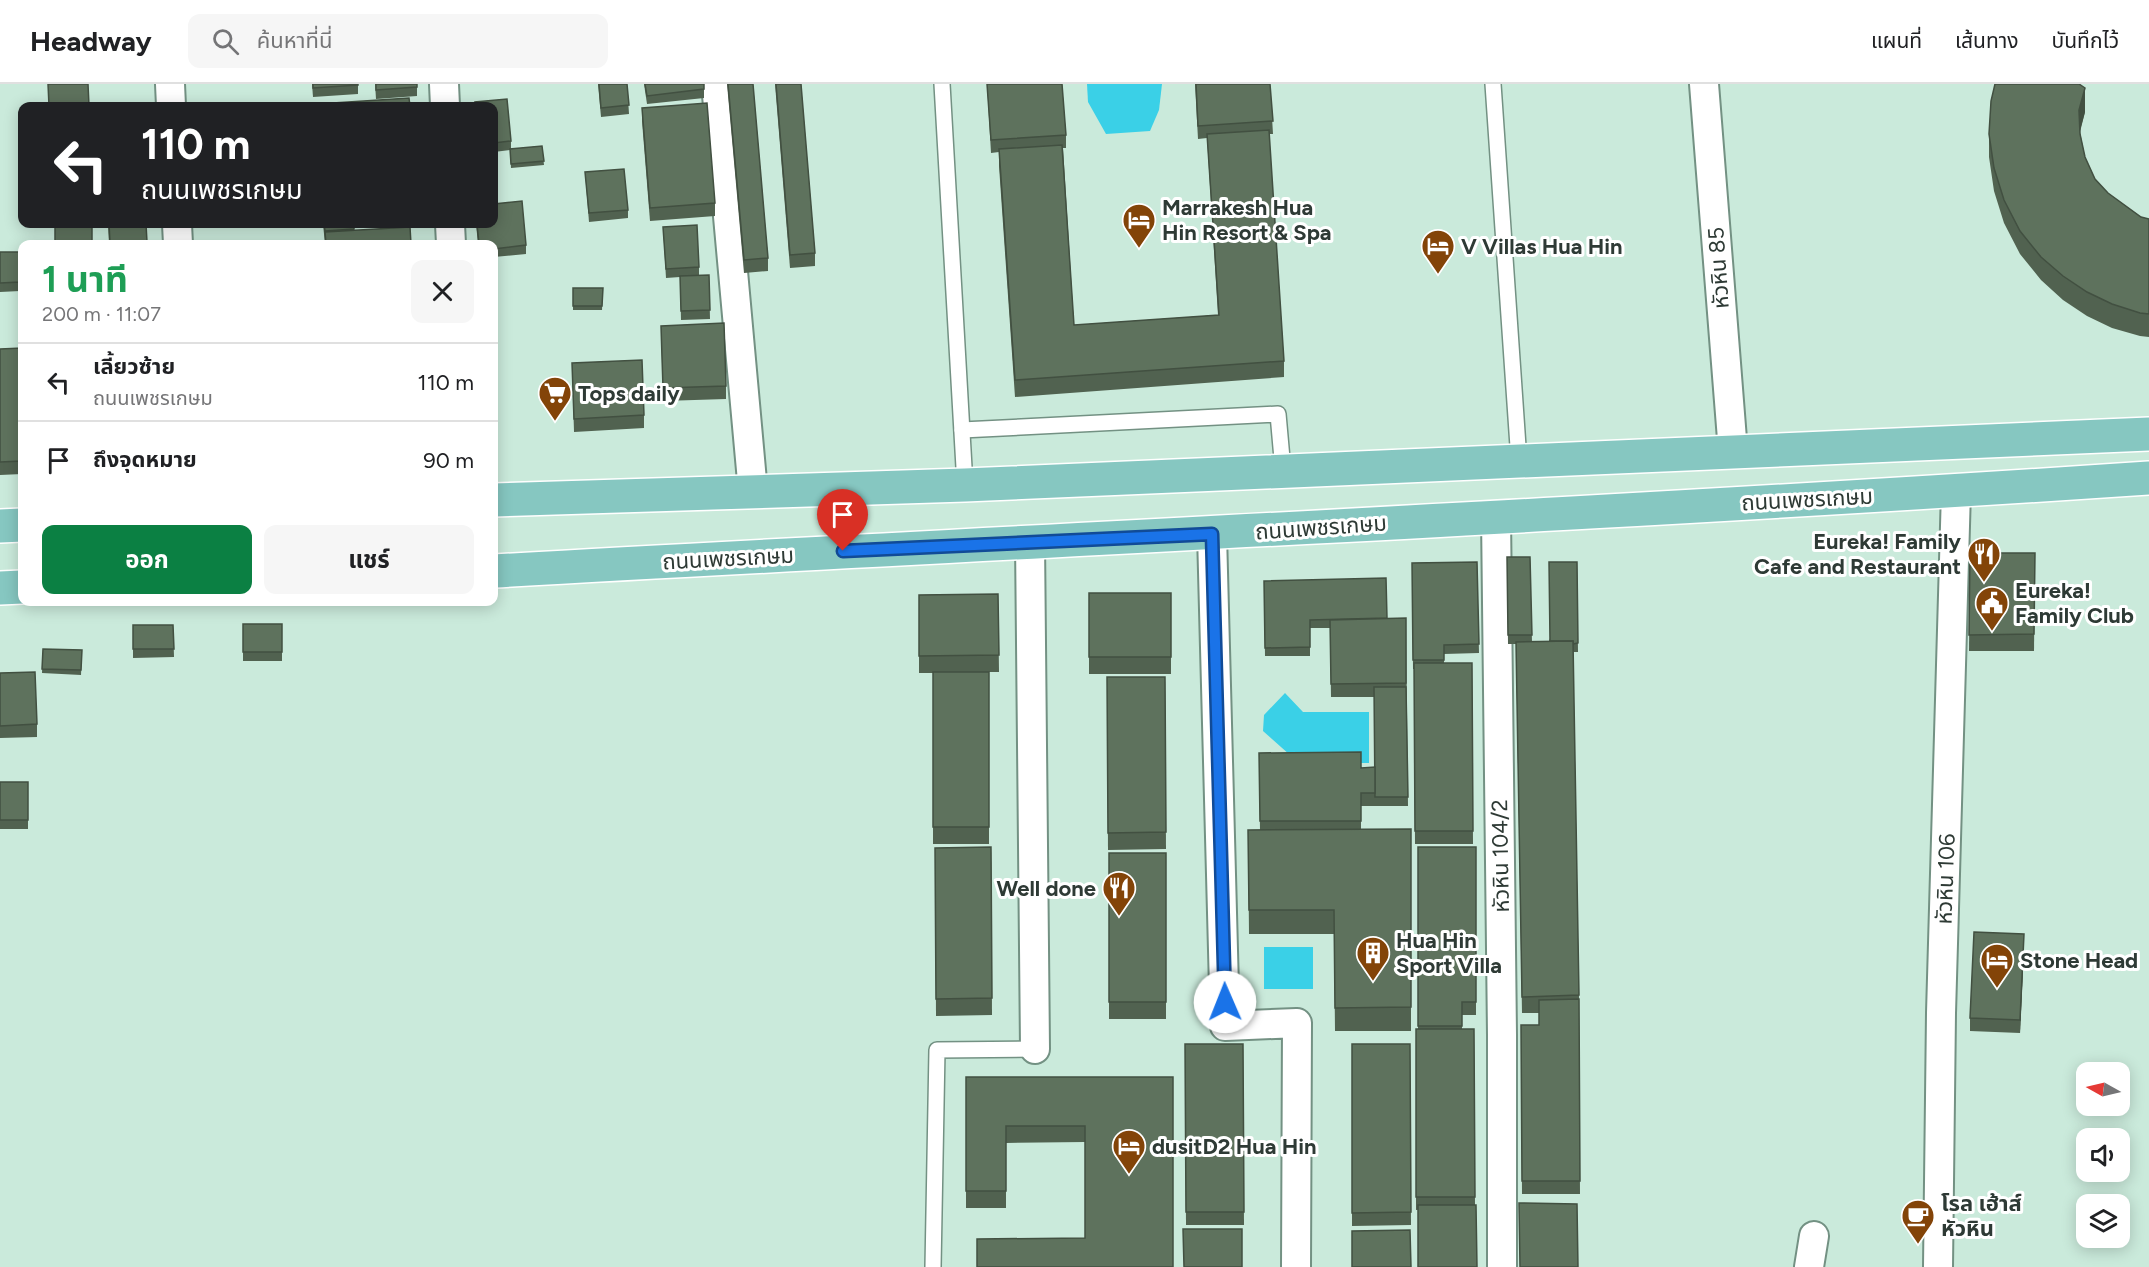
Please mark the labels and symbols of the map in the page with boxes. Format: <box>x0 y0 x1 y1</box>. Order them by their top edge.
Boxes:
place label: Marrakesh Hua Hin Resort & Spa <box>1162 194 1332 246</box>
hotel icon: Marrakesh Hua Hin Resort & Spa <box>1121 202 1157 249</box>
street label: หัวหิน 85 <box>1702 226 1735 310</box>
hotel icon: V Villas Hua Hin <box>1420 228 1456 275</box>
place label: V Villas Hua Hin <box>1461 233 1623 260</box>
supermarket icon: Tops daily <box>537 375 573 422</box>
place label: Tops daily <box>578 380 680 407</box>
street label: ถนนเพชรเกษม <box>1741 483 1873 516</box>
pin <box>817 489 868 551</box>
street label: ถนนเพชรเกษม <box>1254 509 1388 546</box>
place label: Eureka! Family Cafe and Restaurant <box>1754 528 1961 580</box>
restaurant icon: Eureka! Family Cafe and Restaurant <box>1966 536 2002 583</box>
street label: ถนนเพชรเกษม <box>662 542 794 575</box>
place label: Eureka! Family Club <box>2015 577 2134 629</box>
public building icon: Eureka! Family Club <box>1974 585 2010 632</box>
street label: หัวหิน 104/2 <box>1486 799 1515 913</box>
street label: หัวหิน 106 <box>1930 833 1961 925</box>
restaurant icon: Well done <box>1101 870 1137 917</box>
place label: Well done <box>996 875 1096 902</box>
place label: Hua Hin Sport Villa <box>1396 927 1502 979</box>
building icon: Hua Hin Sport Villa <box>1355 935 1391 982</box>
hotel icon: Stone Head <box>1979 942 2015 989</box>
place label: Stone Head <box>2020 947 2138 974</box>
position arrow <box>1193 970 1257 1034</box>
north arrow <box>2076 1062 2130 1116</box>
hotel icon: dusitD2 Hua Hin <box>1111 1128 1147 1175</box>
place label: dusitD2 Hua Hin <box>1152 1133 1317 1160</box>
place label: โรล เฮ้าส์ หัวหิน <box>1941 1190 2022 1242</box>
cafe icon: โรล เฮ้าส์ หัวหิน <box>1900 1198 1936 1245</box>

